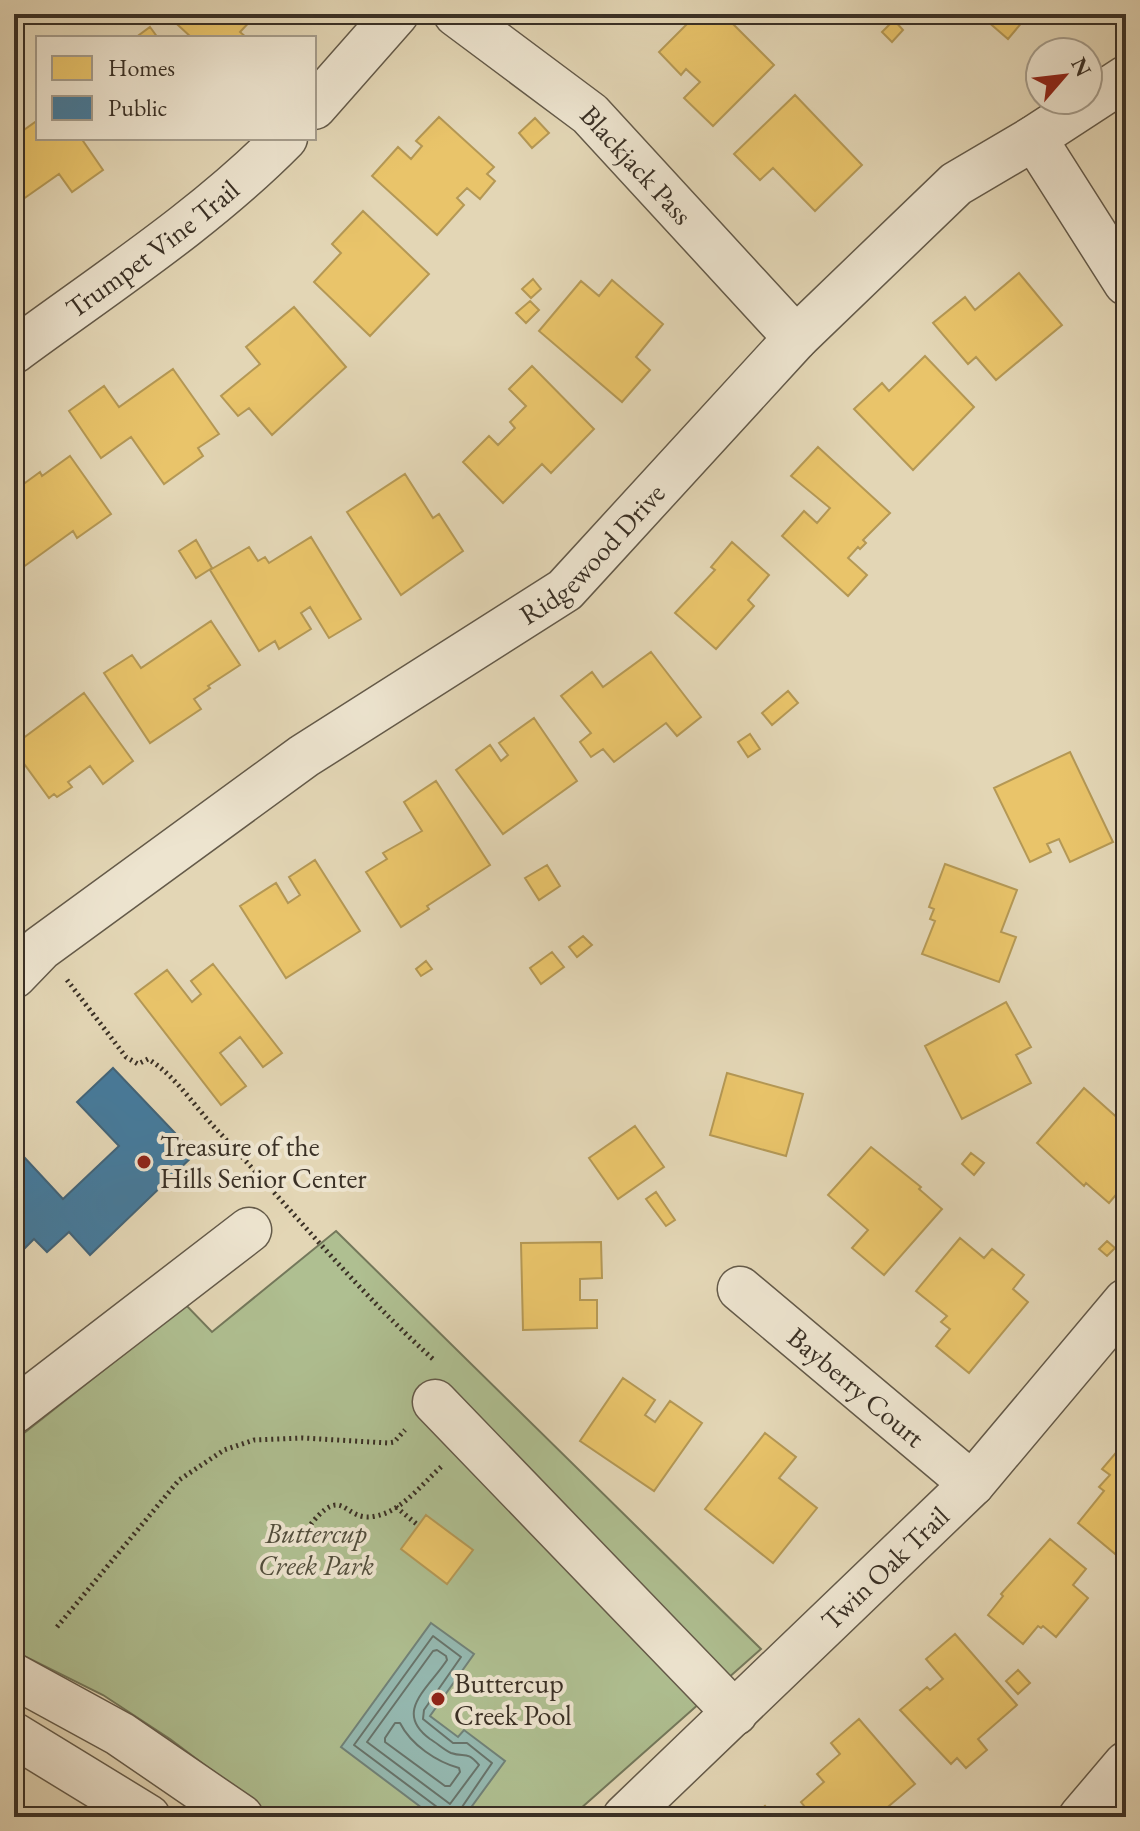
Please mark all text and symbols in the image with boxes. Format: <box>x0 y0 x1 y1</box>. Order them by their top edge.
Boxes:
legend <box>36 36 316 140</box>
north arrow <box>1024 36 1104 116</box>
text: Homes <box>108 52 175 83</box>
text: N <box>1064 52 1098 82</box>
text: Public <box>108 92 167 123</box>
street label: Blackjack Pass <box>573 97 701 232</box>
street label: Trumpet Vine Trail <box>58 171 247 326</box>
street label: Ridgewood Drive <box>512 475 672 632</box>
place label: Treasure of the Hills Senior Center <box>160 1128 367 1196</box>
marker: Treasure of the Hills Senior Center <box>135 1153 153 1171</box>
street label: Bayberry Court <box>780 1319 932 1455</box>
street label: Twin Oak Trail <box>813 1498 957 1637</box>
park label: Buttercup Creek Park <box>258 1515 374 1583</box>
place label: Buttercup Creek Pool <box>454 1665 572 1733</box>
marker: Buttercup Creek Pool <box>429 1690 447 1708</box>

